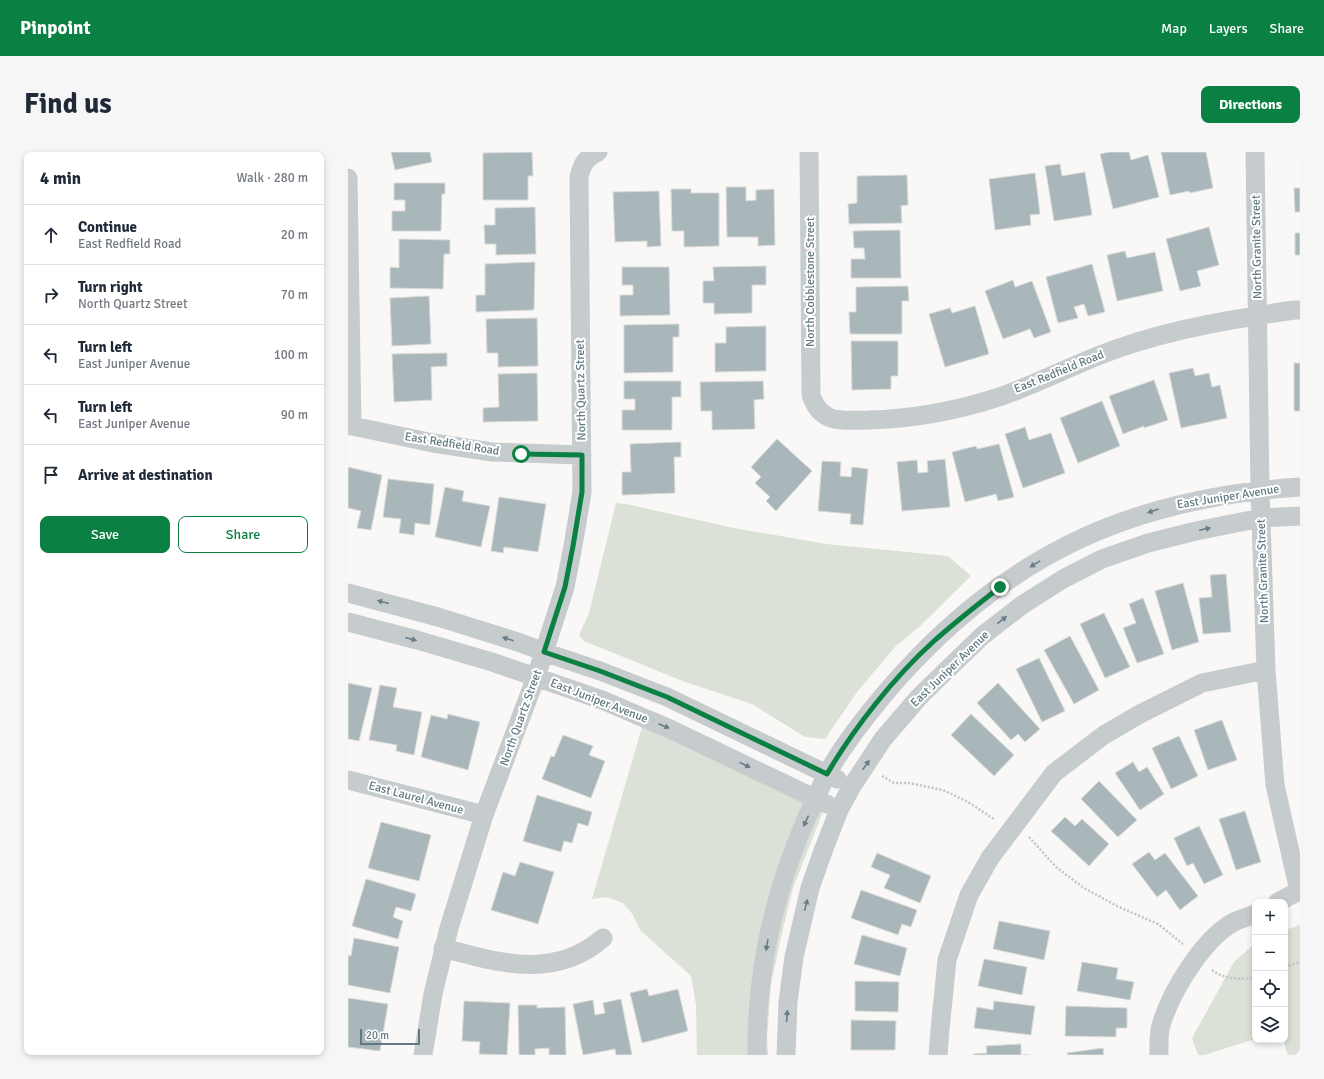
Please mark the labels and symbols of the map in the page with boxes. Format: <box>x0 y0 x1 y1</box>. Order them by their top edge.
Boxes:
street label: North Granite Street <box>1249 195 1265 299</box>
street label: North Cobblestone Street <box>803 217 818 347</box>
street label: North Quartz Street <box>573 339 589 441</box>
street label: East Redfield Road <box>1012 347 1106 397</box>
street label: East Redfield Road <box>404 429 500 459</box>
route start <box>512 445 530 463</box>
street label: East Juniper Avenue <box>1176 481 1280 513</box>
one-way arrow <box>1147 509 1159 515</box>
street label: North Granite Street <box>1254 519 1272 623</box>
one-way arrow <box>1199 525 1211 531</box>
one-way arrow <box>1029 560 1041 567</box>
route end <box>991 578 1009 596</box>
one-way arrow <box>377 599 389 605</box>
one-way arrow <box>997 616 1008 624</box>
street label: East Juniper Avenue <box>908 628 992 710</box>
one-way arrow <box>501 635 513 641</box>
one-way arrow <box>405 636 417 642</box>
street label: North Quartz Street <box>497 668 545 768</box>
street label: East Juniper Avenue <box>548 675 650 727</box>
one-way arrow <box>658 724 670 730</box>
one-way arrow <box>862 760 870 770</box>
one-way arrow <box>739 762 750 768</box>
street label: East Laurel Avenue <box>367 778 465 818</box>
one-way arrow <box>803 815 809 826</box>
one-way arrow <box>803 899 809 911</box>
one-way arrow <box>764 938 770 951</box>
one-way arrow <box>784 1010 791 1022</box>
scale bar <box>360 1027 420 1046</box>

